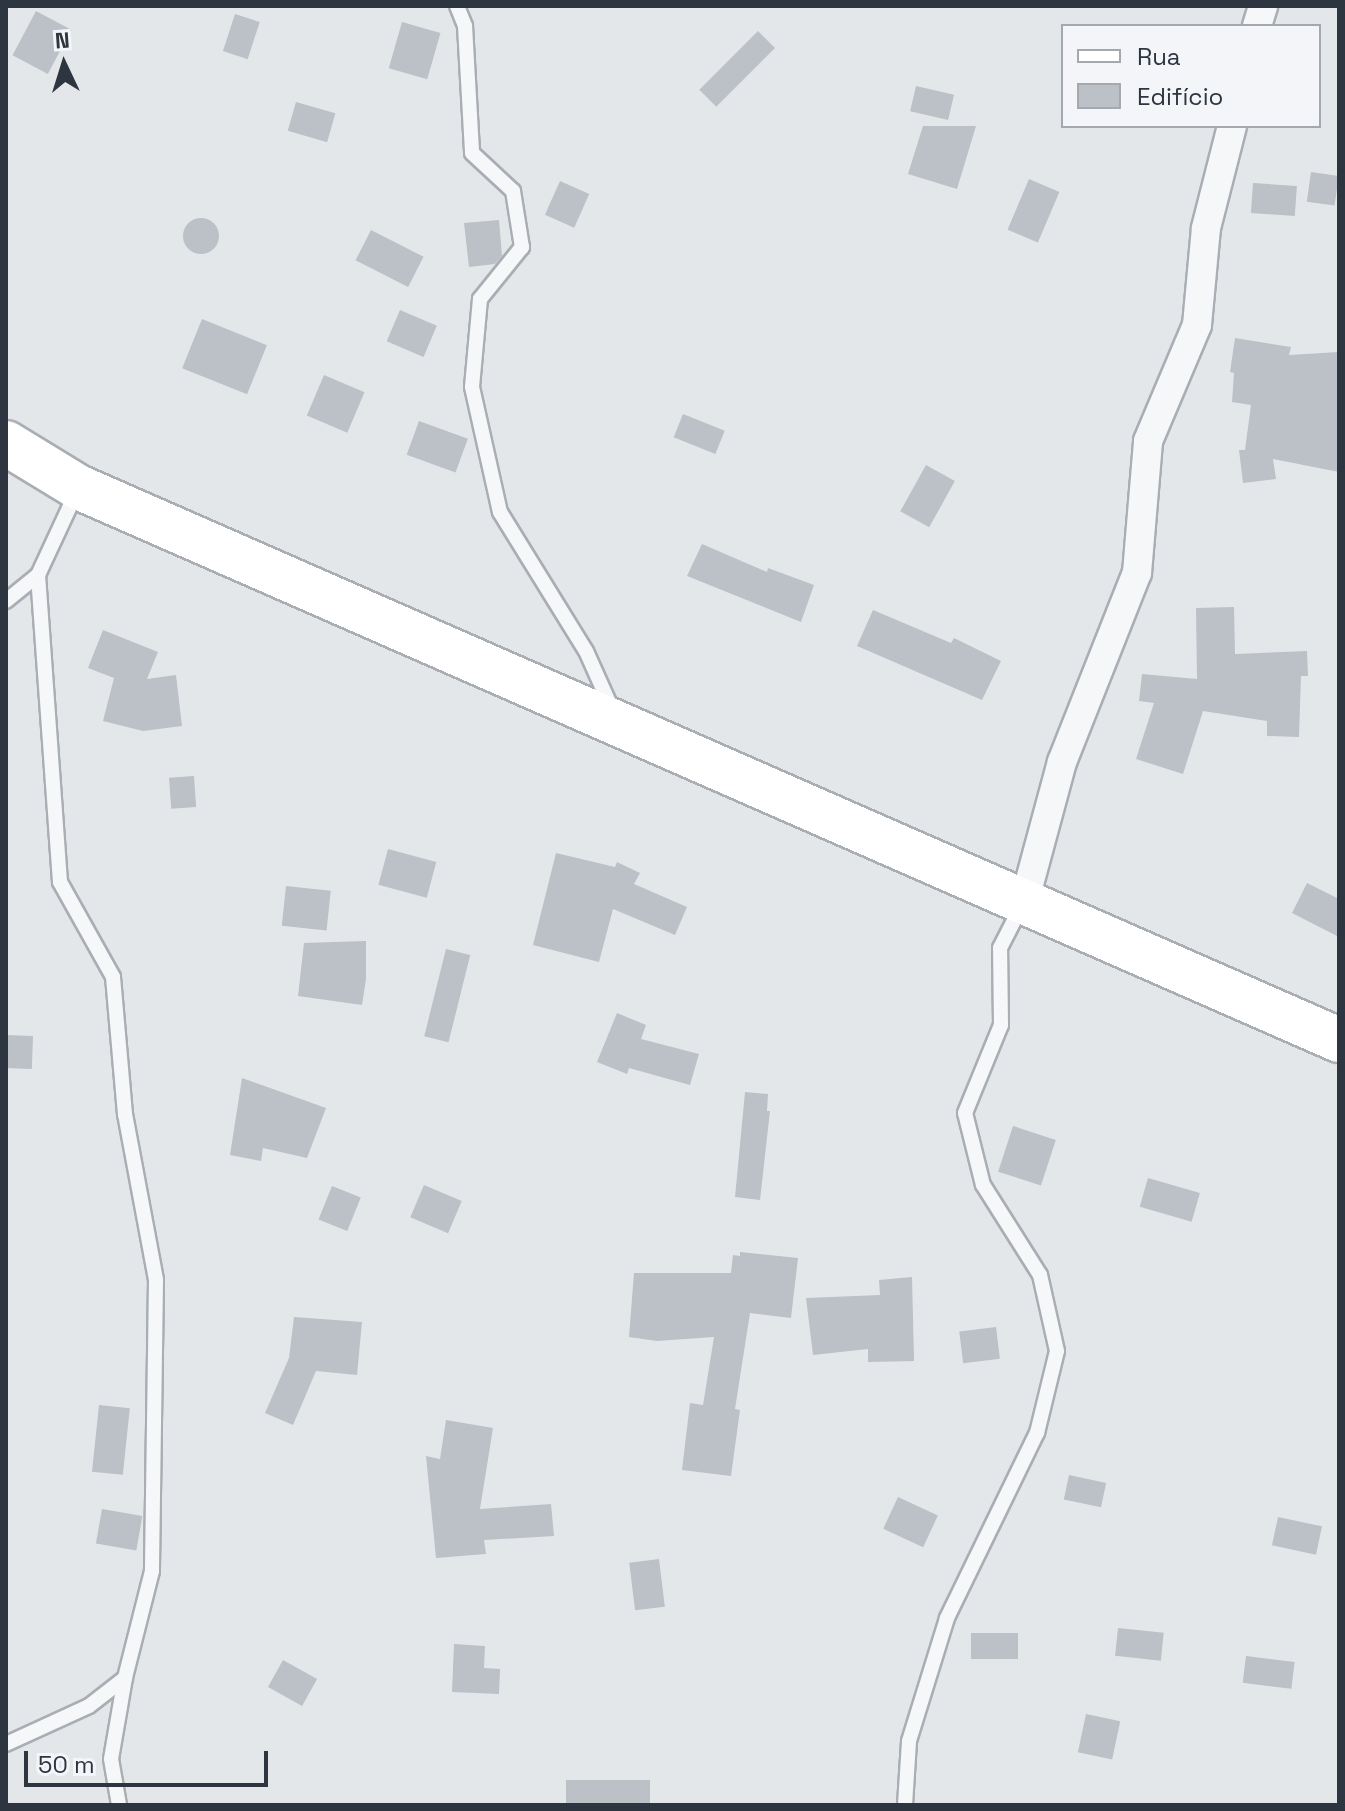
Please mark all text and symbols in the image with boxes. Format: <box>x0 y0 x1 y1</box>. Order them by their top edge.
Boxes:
north arrow <box>24 24 104 104</box>
legend <box>1061 24 1321 128</box>
text: N <box>54 26 71 55</box>
text: Rua <box>1137 41 1181 72</box>
text: Edifício <box>1137 81 1223 112</box>
scale bar <box>28 1735 272 1785</box>
text: 50 m <box>38 1749 95 1780</box>

